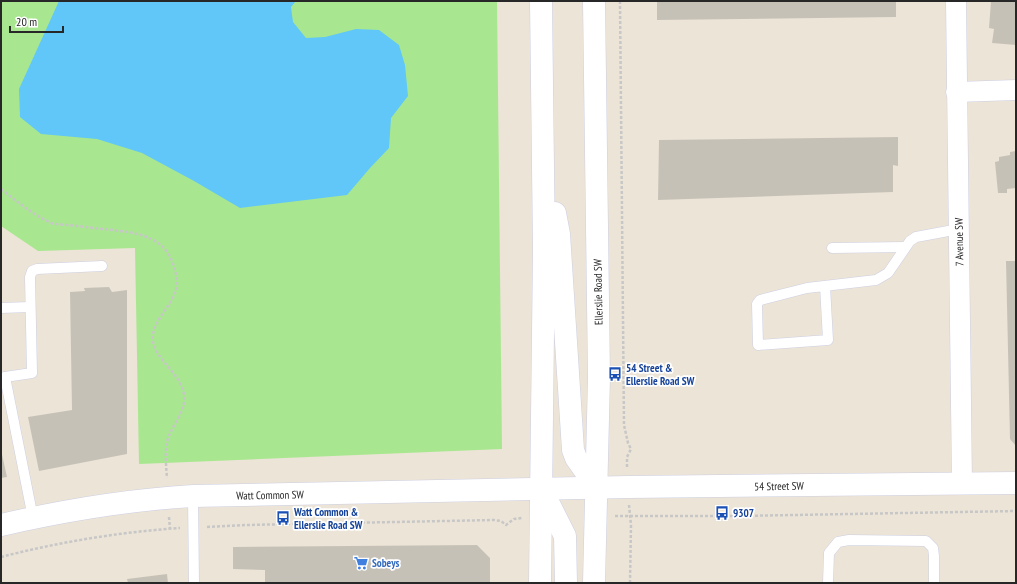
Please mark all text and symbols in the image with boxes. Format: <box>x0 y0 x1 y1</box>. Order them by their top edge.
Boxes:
scale bar <box>10 8 63 34</box>
text: 20 m <box>16 14 37 29</box>
street label: 7 Avenue SW <box>952 217 966 267</box>
street label: Ellerslie Road SW <box>590 258 606 325</box>
place label: 54 Street & Ellerslie Road SW <box>626 361 694 388</box>
bus stop icon: 54 Street & Ellerslie Road SW <box>607 366 623 382</box>
street label: 54 Street SW <box>754 479 804 493</box>
street label: Watt Common SW <box>236 487 305 503</box>
place label: Watt Common & Ellerslie Road SW <box>293 505 362 532</box>
bus stop icon: 9307 <box>714 505 730 521</box>
place label: 9307 <box>733 506 754 520</box>
bus stop icon: Watt Common & Ellerslie Road SW <box>275 510 291 526</box>
supermarket icon: Sobeys <box>353 555 369 571</box>
place label: Sobeys <box>372 556 400 570</box>

